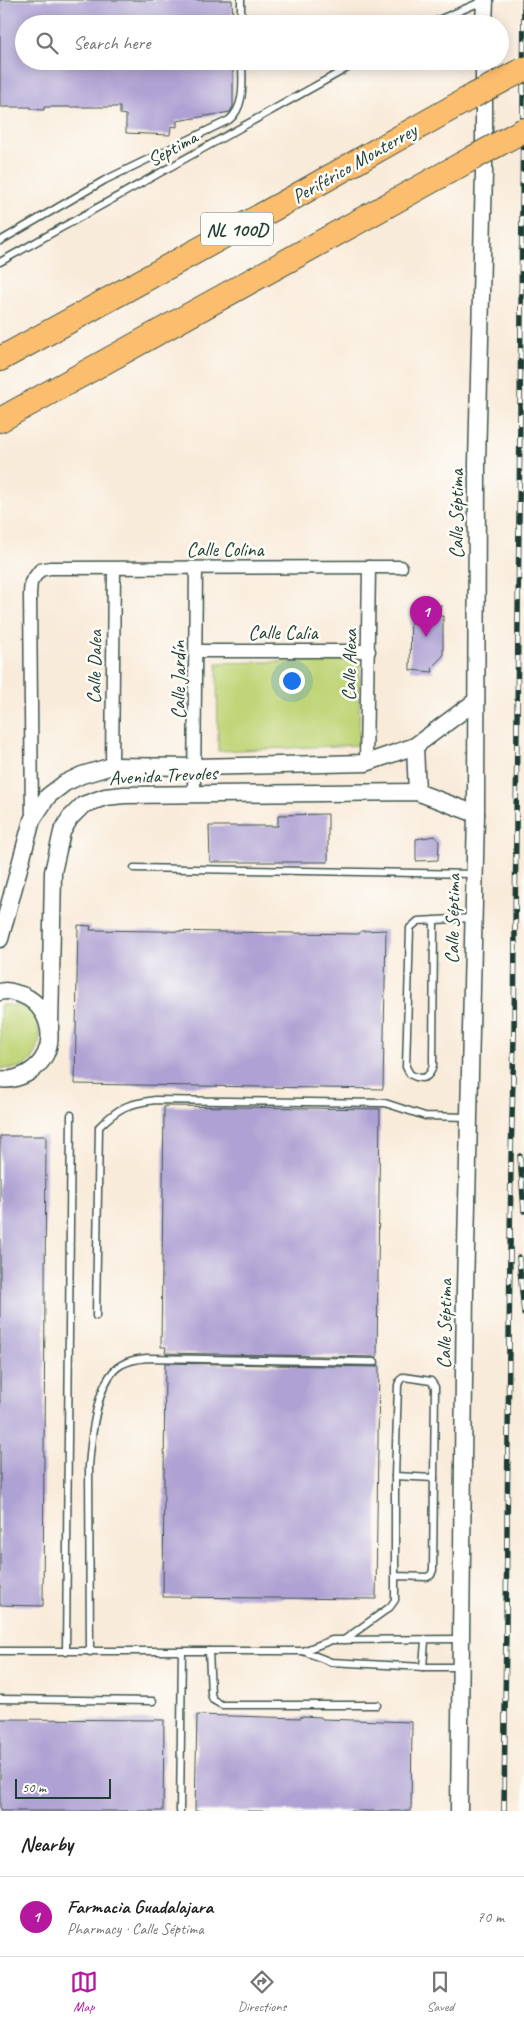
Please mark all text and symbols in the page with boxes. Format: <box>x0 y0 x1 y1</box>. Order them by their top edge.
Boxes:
search box <box>15 15 509 70</box>
icon: search <box>33 29 61 57</box>
text: Search here <box>73 31 150 55</box>
street label: Periférico Monterrey <box>287 117 423 209</box>
street label: Septima <box>143 124 203 172</box>
road number: NL 100D <box>201 212 273 245</box>
street label: Calle Séptima <box>444 467 469 559</box>
street label: Calle Colina <box>186 537 266 562</box>
pin: 1 <box>410 596 442 637</box>
street label: Calle Calia <box>248 620 320 645</box>
street label: Calle Dalea <box>81 628 108 704</box>
street label: Calle Alexa <box>336 628 363 701</box>
street label: Calle Jardín <box>166 640 191 719</box>
your location <box>279 668 305 694</box>
street label: Avenida Trevoles <box>108 760 220 791</box>
street label: Calle Séptima <box>439 872 466 964</box>
street label: Calle Séptima <box>431 1277 458 1369</box>
scale bar <box>15 1776 111 1799</box>
text: 50 m <box>22 1779 46 1796</box>
text: Nearby <box>20 1831 73 1857</box>
text: Farmacia Guadalajara <box>67 1895 213 1919</box>
text: 1 <box>32 1907 40 1927</box>
text: 70 m <box>477 1907 504 1927</box>
text: Pharmacy · Calle Séptima <box>67 1919 204 1939</box>
tab: Map <box>70 1968 98 2015</box>
tab: Directions <box>238 1968 286 2015</box>
tab: Saved <box>426 1968 454 2015</box>

